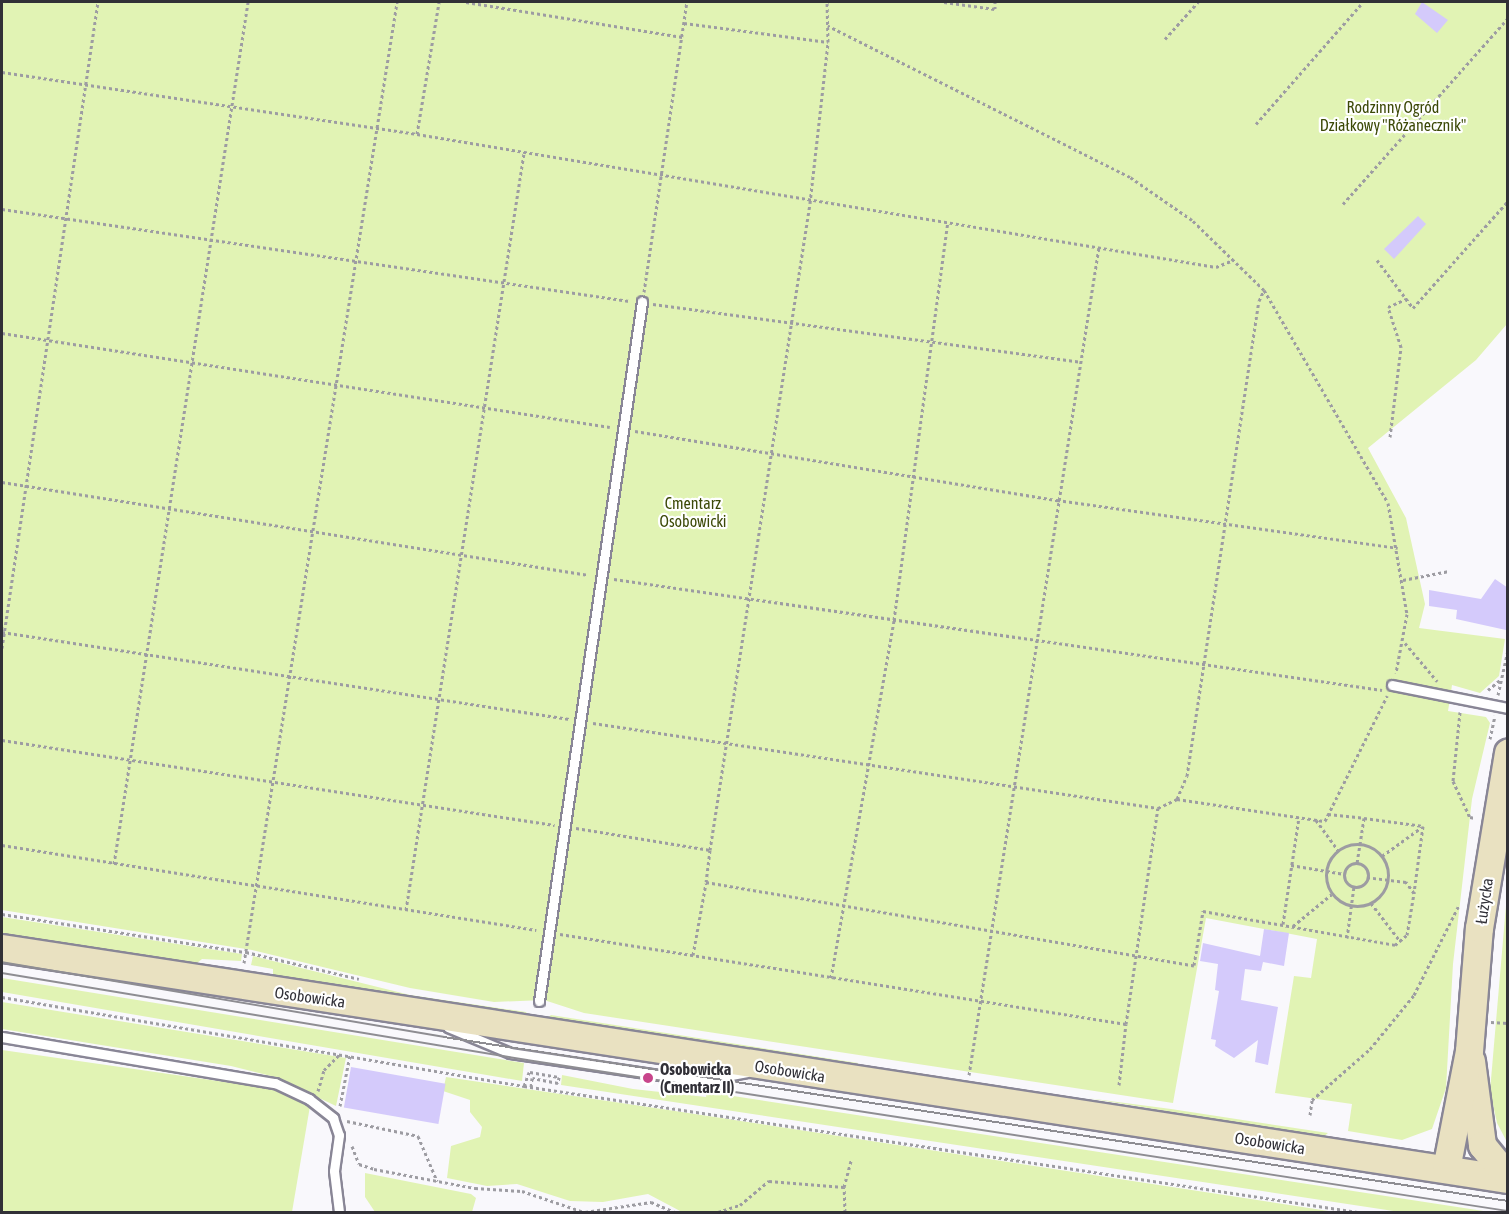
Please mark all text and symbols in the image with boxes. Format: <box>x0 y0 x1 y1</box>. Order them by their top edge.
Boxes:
park label: Rodzinny Ogród Działkowy "Różanecznik" <box>1320 97 1466 135</box>
park label: Cmentarz Osobowicki <box>660 493 726 531</box>
street label: Łużycka <box>1471 877 1497 925</box>
street label: Osobowicka <box>273 983 347 1011</box>
street label: Osobowicka <box>753 1056 827 1086</box>
place label: Osobowicka (Cmentarz II) <box>660 1059 734 1097</box>
marker: Osobowicka (Cmentarz II) <box>641 1071 655 1085</box>
street label: Osobowicka <box>1233 1128 1307 1158</box>

